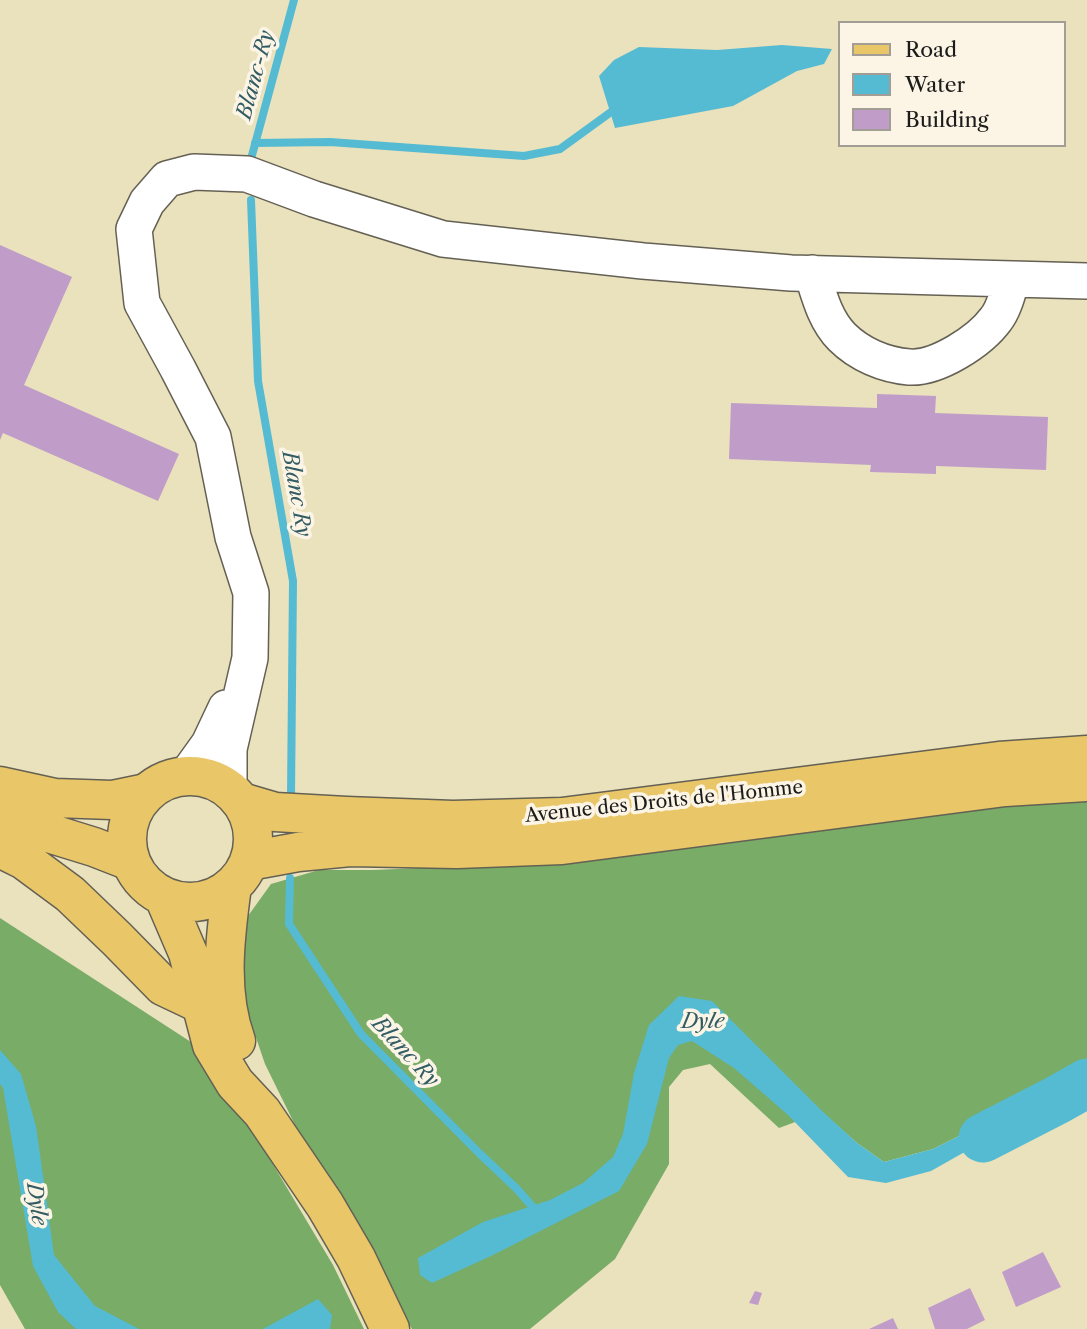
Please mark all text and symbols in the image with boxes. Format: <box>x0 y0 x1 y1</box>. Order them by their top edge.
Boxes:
legend <box>838 21 1066 147</box>
water label: Blanc-Ry <box>232 28 280 122</box>
text: Road <box>905 37 957 62</box>
text: Water <box>905 72 965 97</box>
text: Building <box>905 107 989 132</box>
water label: Blanc Ry <box>276 449 316 539</box>
street label: Avenue des Droits de l'Homme <box>524 776 804 828</box>
water label: Dyle <box>682 1009 724 1035</box>
water label: Blanc Ry <box>366 1012 444 1092</box>
water label: Dyle <box>21 1181 51 1227</box>

